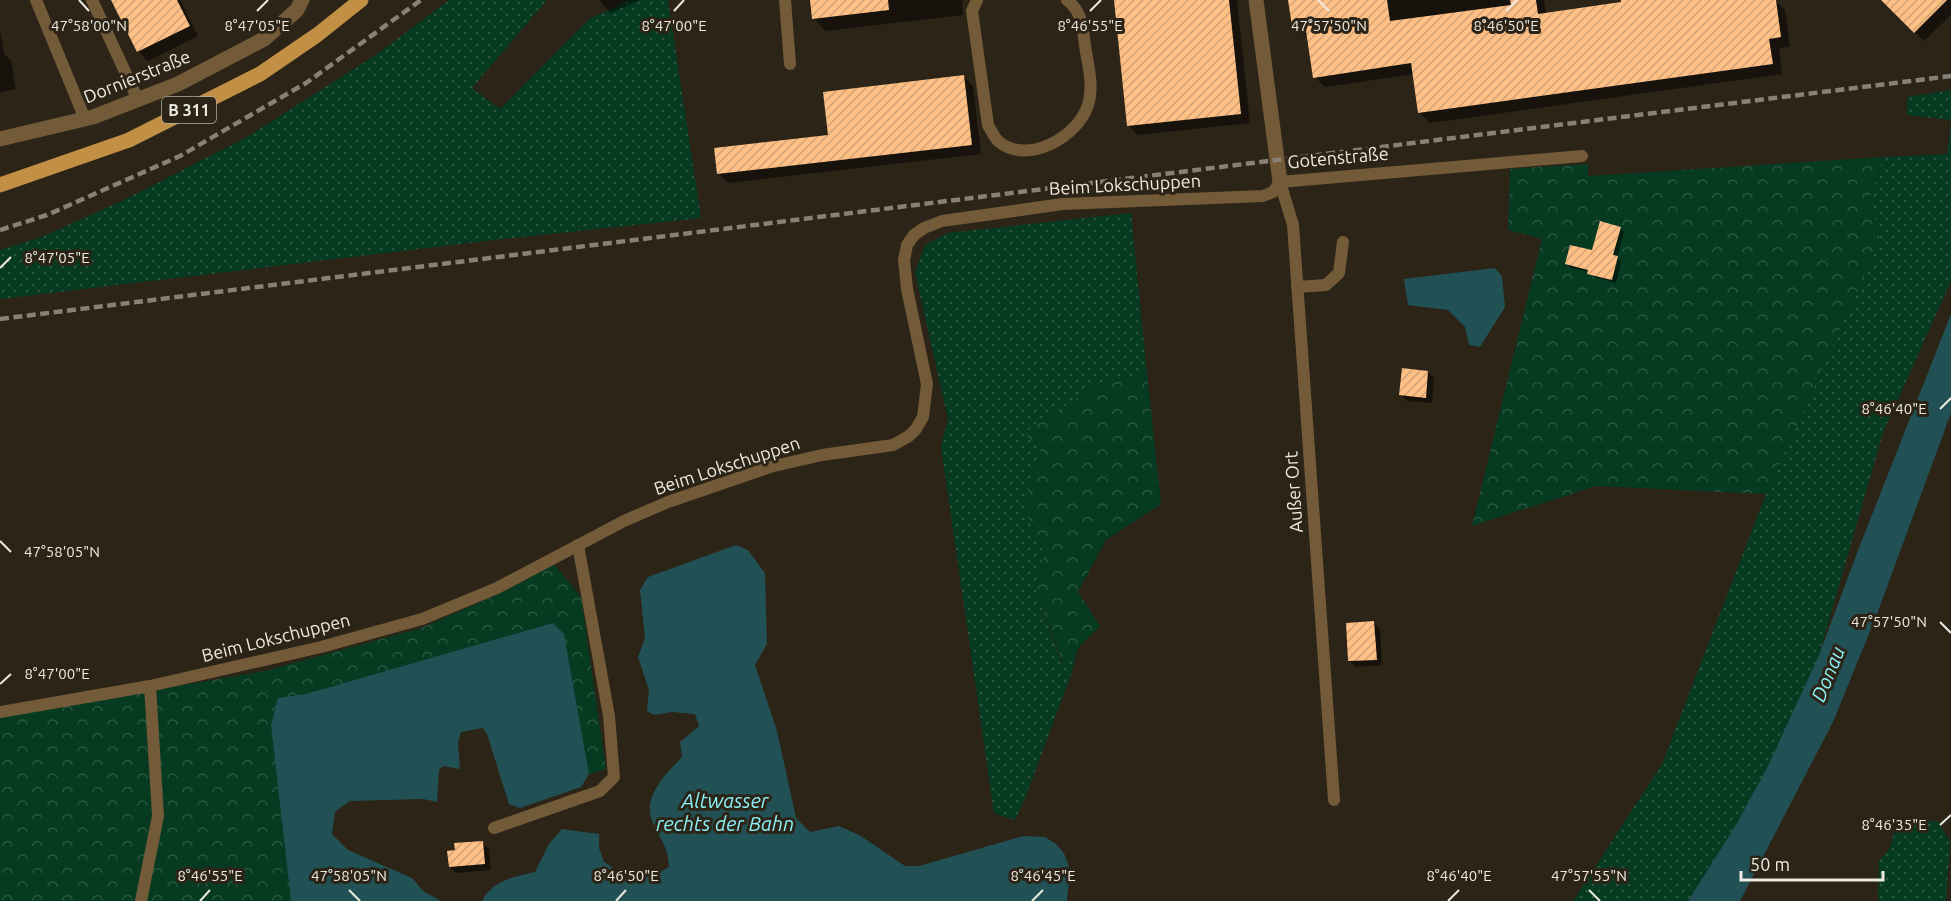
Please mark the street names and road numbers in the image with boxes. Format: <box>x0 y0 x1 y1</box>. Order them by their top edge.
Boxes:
street label: Dornierstraße <box>80 46 193 107</box>
road number: B 311 <box>162 97 216 123</box>
street label: Gotenstraße <box>1287 143 1389 171</box>
street label: Beim Lokschuppen <box>1048 170 1201 198</box>
street label: Beim Lokschuppen <box>651 432 802 498</box>
street label: Außer Ort <box>1280 451 1306 533</box>
street label: Beim Lokschuppen <box>199 609 352 665</box>

